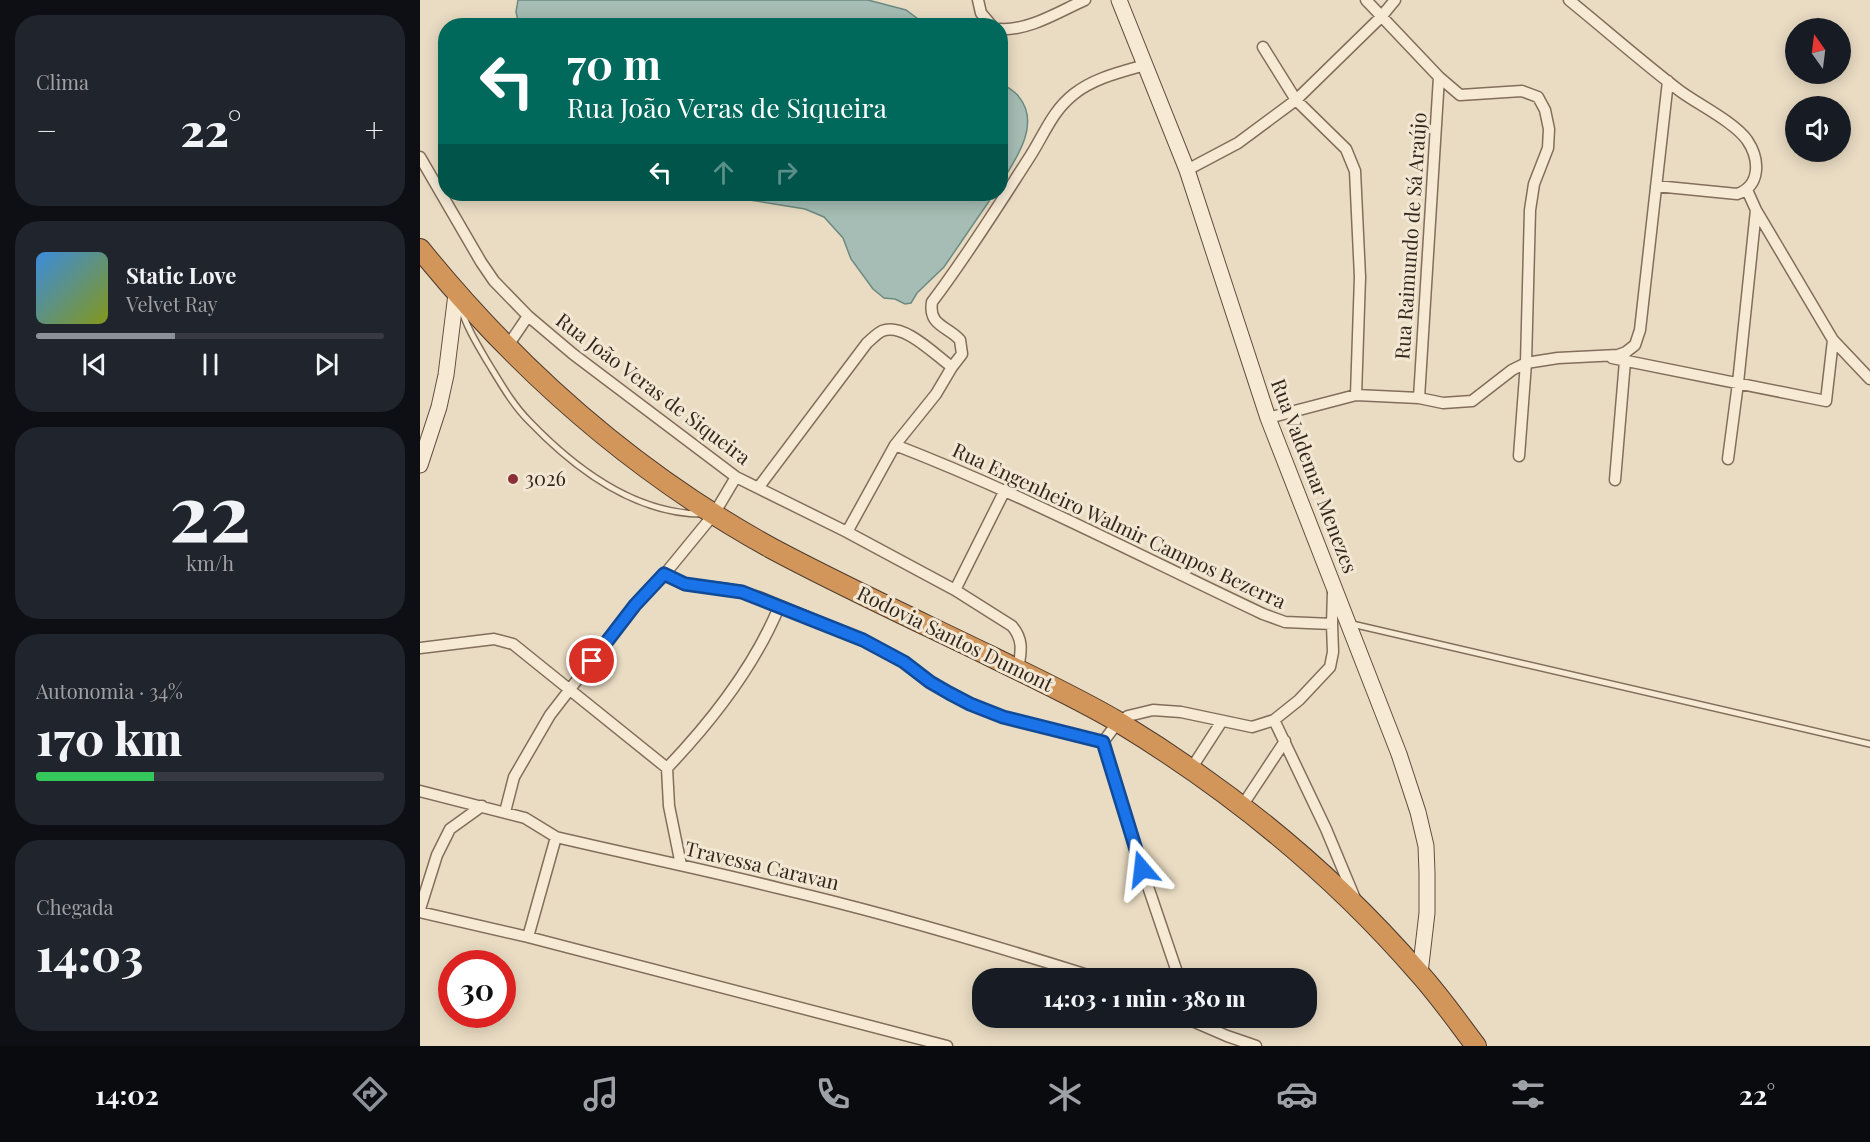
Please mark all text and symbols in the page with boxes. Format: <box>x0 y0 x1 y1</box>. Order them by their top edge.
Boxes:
north arrow <box>1785 18 1851 84</box>
map controls <box>1785 18 1851 162</box>
text: 70 m <box>567 35 661 91</box>
icon: left <box>468 42 546 120</box>
text: Clima <box>36 68 89 95</box>
text: Rua João Veras de Siqueira <box>567 89 887 125</box>
button: sound <box>1785 96 1851 162</box>
text: 22° <box>181 98 241 158</box>
text: − <box>36 107 57 151</box>
text: + <box>365 107 384 151</box>
street label: Rua Raimundo de Sá Araújo <box>1387 111 1432 360</box>
icon: left <box>644 156 677 189</box>
icon: ahead <box>707 156 740 189</box>
icon: right <box>770 156 803 189</box>
text: Static Love <box>126 260 236 290</box>
text: Velvet Ray <box>126 290 218 317</box>
street label: Rua João Veras de Siqueira <box>551 306 757 470</box>
icon: previous <box>78 348 111 381</box>
icon: pause <box>194 348 227 381</box>
icon: next <box>310 348 343 381</box>
street label: Rua Valdemar Menezes <box>1266 374 1365 577</box>
street label: Rua Engenheiro Walmir Campos Bezerra <box>949 435 1291 614</box>
text: 22 <box>169 458 251 562</box>
place label: 3026 <box>525 464 566 491</box>
marker: 3026 <box>506 472 520 486</box>
text: km/h <box>186 549 234 576</box>
street label: Rodovia Santos Dumont <box>853 578 1059 697</box>
pin <box>566 635 617 686</box>
icon: arrive <box>575 644 608 677</box>
text: Autonomia · 34% <box>36 677 183 704</box>
text: 170 km <box>36 707 182 767</box>
street label: Travessa Caravan <box>683 834 842 895</box>
position arrow <box>1110 837 1174 901</box>
text: Chegada <box>36 893 114 920</box>
text: 14:03 <box>36 923 143 983</box>
speed limit sign: 30 <box>438 950 516 1028</box>
text: 14:03 · 1 min · 380 m <box>1043 983 1246 1013</box>
icon: directions <box>349 1073 391 1115</box>
icon: music <box>580 1073 622 1115</box>
icon: phone <box>812 1073 854 1115</box>
icon: climate <box>1044 1073 1086 1115</box>
icon: car <box>1276 1073 1318 1115</box>
icon: filters <box>1507 1073 1549 1115</box>
text: 14:02 <box>95 1076 159 1112</box>
text: 22° <box>1739 1076 1775 1112</box>

